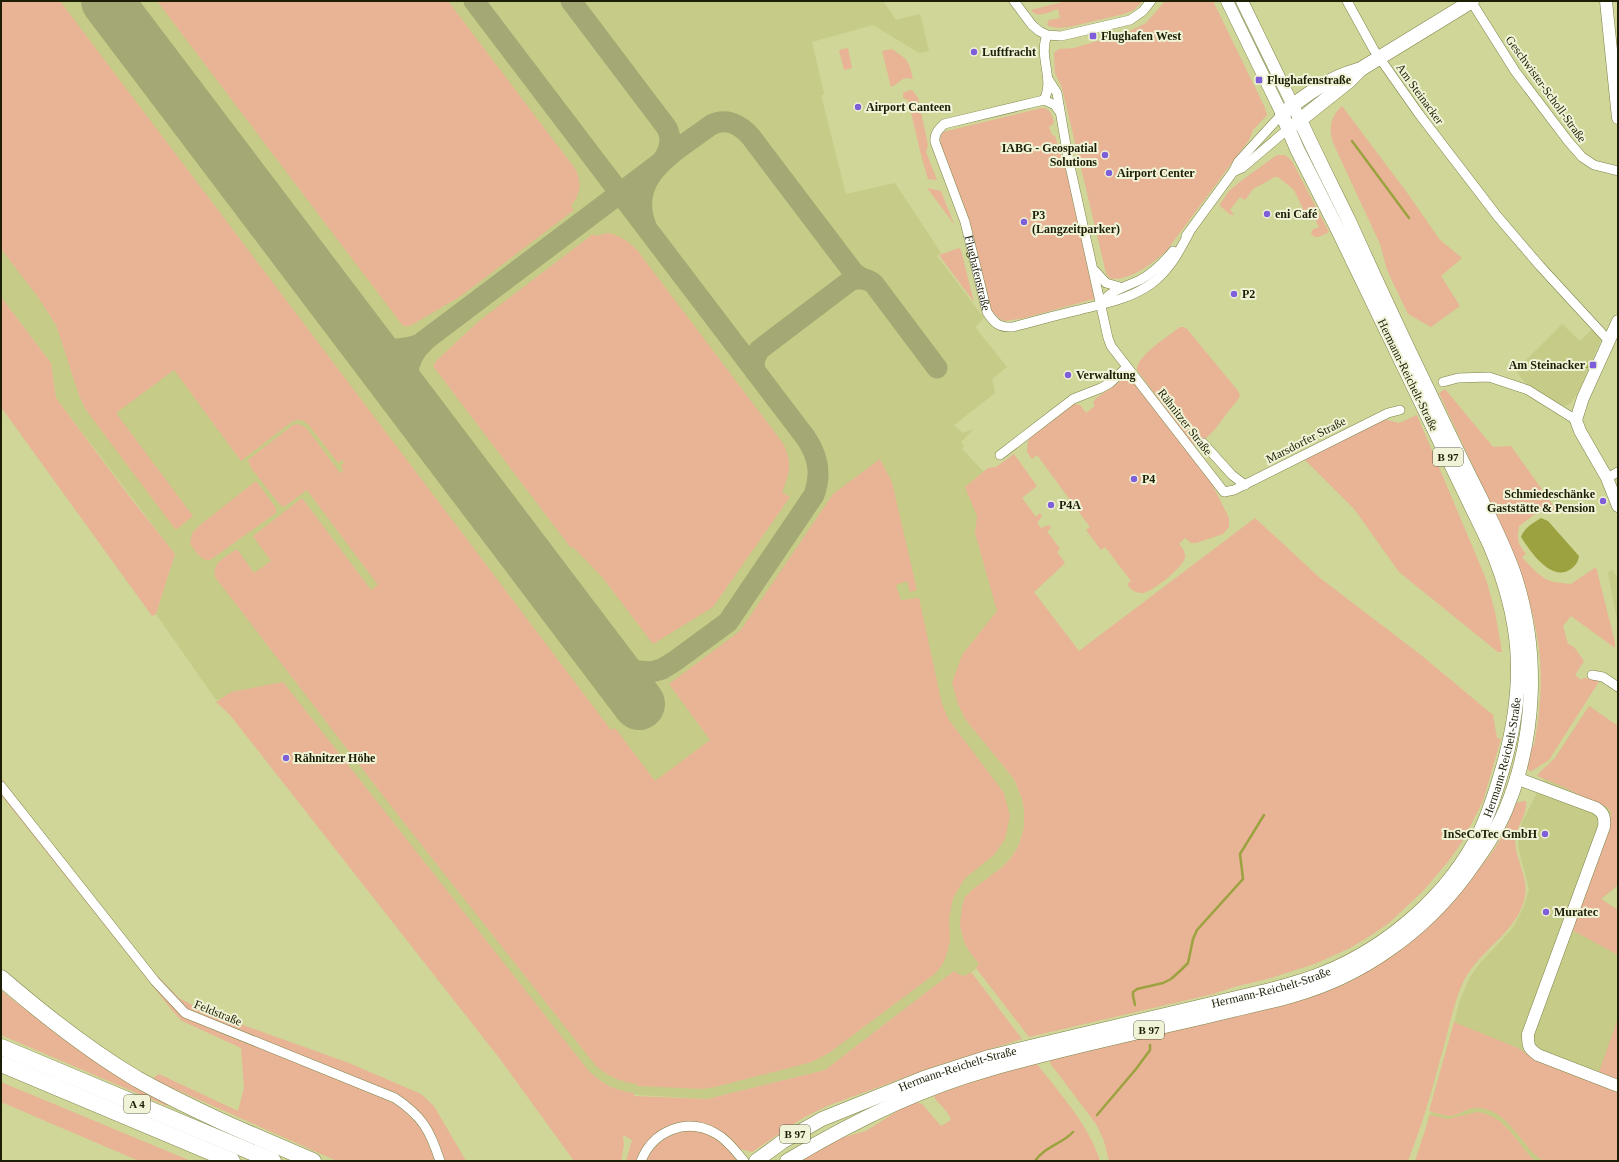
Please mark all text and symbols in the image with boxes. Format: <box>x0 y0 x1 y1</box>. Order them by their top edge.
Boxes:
place label: Flughafen West <box>1101 29 1181 43</box>
marker: Flughafen West <box>1088 31 1098 41</box>
street label: Geschwister-Scholl-Straße <box>1503 33 1589 145</box>
place label: Luftfracht <box>982 45 1036 59</box>
marker: Luftfracht <box>969 47 979 57</box>
street label: Am Steinacker <box>1393 61 1447 127</box>
place label: Flughafenstraße <box>1267 73 1352 87</box>
marker: Flughafenstraße <box>1254 75 1264 85</box>
place label: Airport Canteen <box>866 100 951 114</box>
marker: Airport Canteen <box>853 102 863 112</box>
place label: IABG - Geospatial Solutions <box>1002 141 1098 169</box>
marker: IABG - Geospatial Solutions <box>1100 150 1110 160</box>
place label: Airport Center <box>1117 166 1195 180</box>
marker: Airport Center <box>1104 168 1114 178</box>
place label: eni Café <box>1275 207 1318 221</box>
place label: P3 (Langzeitparker) <box>1032 208 1120 236</box>
marker: eni Café <box>1262 209 1272 219</box>
marker: P3 (Langzeitparker) <box>1019 217 1029 227</box>
street label: Flughafenstraße <box>961 234 993 312</box>
place label: P2 <box>1242 287 1255 301</box>
marker: P2 <box>1229 289 1239 299</box>
street label: Hermann-Reichelt-Straße <box>1375 317 1441 433</box>
place label: Am Steinacker <box>1509 358 1586 372</box>
marker: Am Steinacker <box>1588 360 1598 370</box>
place label: Verwaltung <box>1076 368 1136 382</box>
marker: Verwaltung <box>1063 370 1073 380</box>
street label: Rähnitzer Straße <box>1155 386 1215 458</box>
street label: Marsdorfer Straße <box>1264 414 1348 466</box>
road number: B 97 <box>1433 448 1463 466</box>
place label: P4 <box>1142 472 1155 486</box>
marker: P4 <box>1129 474 1139 484</box>
place label: Schmiedeschänke Gaststätte & Pension <box>1487 487 1596 515</box>
marker: Schmiedeschänke Gaststätte & Pension <box>1598 496 1608 506</box>
place label: P4A <box>1059 498 1081 512</box>
marker: P4A <box>1046 500 1056 510</box>
street label: Hermann-Reichelt-Straße <box>1480 697 1524 819</box>
place label: Rähnitzer Höhe <box>294 751 376 765</box>
marker: Rähnitzer Höhe <box>281 753 291 763</box>
place label: InSeCoTec GmbH <box>1443 827 1538 841</box>
marker: InSeCoTec GmbH <box>1540 829 1550 839</box>
place label: Muratec <box>1554 905 1599 919</box>
marker: Muratec <box>1541 907 1551 917</box>
street label: Hermann-Reichelt-Straße <box>1210 964 1333 1011</box>
street label: Feldstraße <box>192 997 244 1029</box>
road number: B 97 <box>1134 1021 1164 1039</box>
street label: Hermann-Reichelt-Straße <box>896 1044 1018 1095</box>
road number: A 4 <box>124 1095 150 1113</box>
road number: B 97 <box>780 1125 810 1143</box>

